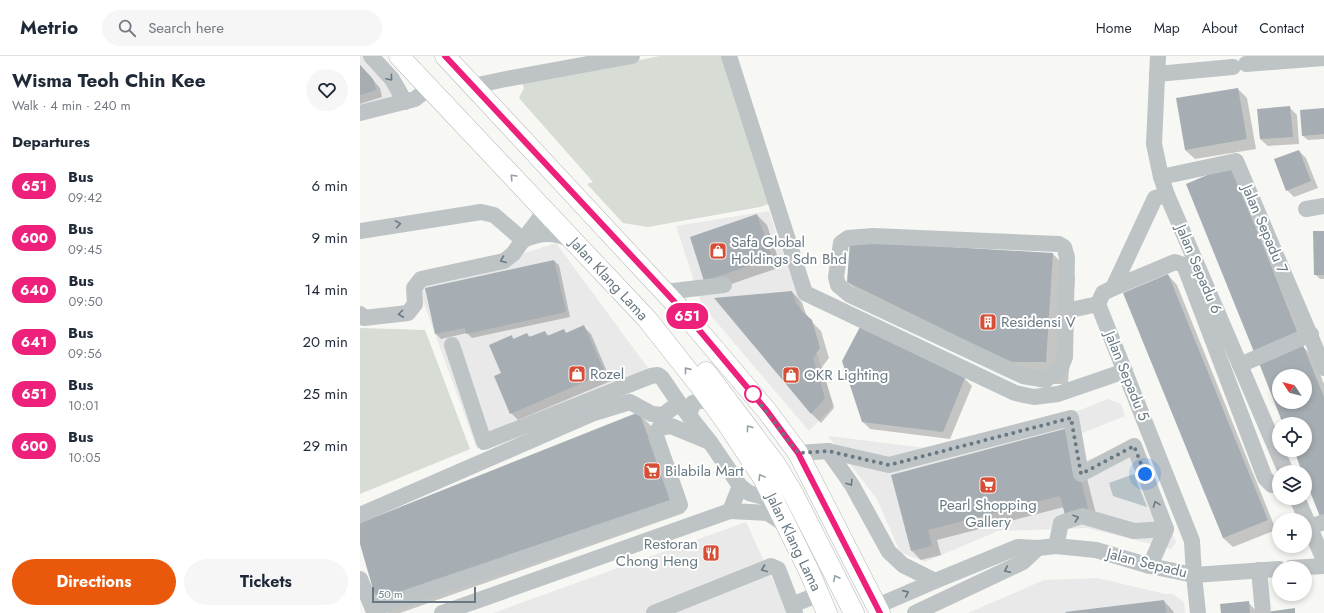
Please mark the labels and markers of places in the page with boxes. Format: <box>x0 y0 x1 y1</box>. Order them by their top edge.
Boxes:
place label: Safa Global Holdings Sdn Bhd <box>731 231 847 270</box>
shop icon: Safa Global Holdings Sdn Bhd <box>708 241 728 261</box>
place label: Residensi V <box>1001 311 1076 333</box>
building icon: Residensi V <box>978 312 998 332</box>
place label: Rozel <box>590 363 624 385</box>
shop icon: Rozel <box>567 364 587 384</box>
place label: OKR Lighting <box>804 364 888 386</box>
shop icon: OKR Lighting <box>781 365 801 385</box>
unlabelled marker <box>744 385 762 403</box>
place label: Bilabila Mart <box>665 460 744 482</box>
supermarket icon: Bilabila Mart <box>642 461 662 481</box>
supermarket icon: Pearl Shopping Gallery <box>978 475 998 495</box>
place label: Pearl Shopping Gallery <box>939 494 1037 533</box>
place label: Restoran Chong Heng <box>616 533 698 572</box>
restaurant icon: Restoran Chong Heng <box>701 543 721 563</box>

